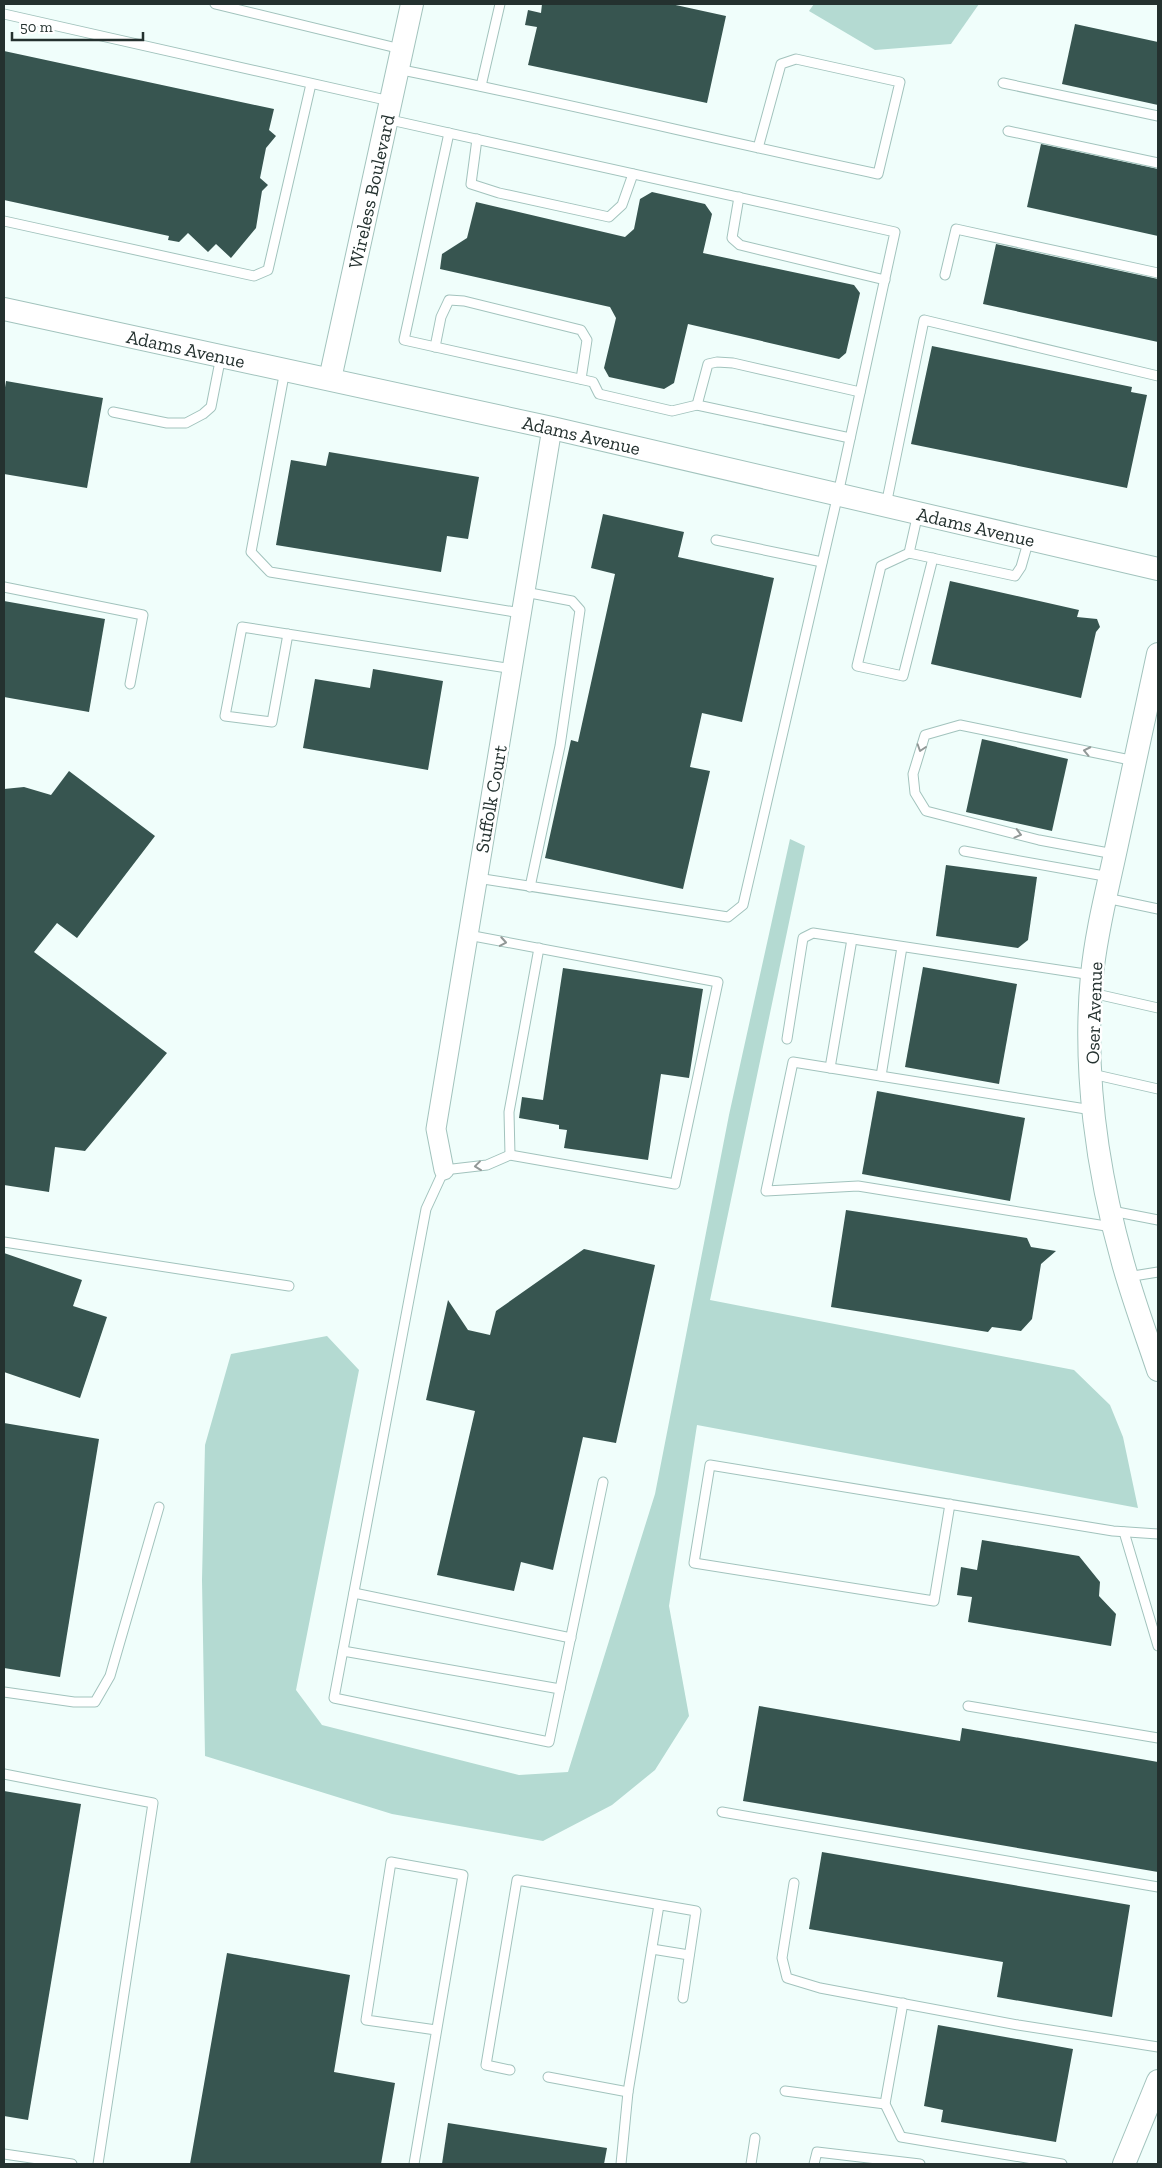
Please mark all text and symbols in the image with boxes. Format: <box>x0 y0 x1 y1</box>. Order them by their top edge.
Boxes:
scale bar <box>12 10 144 42</box>
text: 50 m <box>20 18 53 36</box>
street label: Wireless Boulevard <box>343 111 399 271</box>
street label: Adams Avenue <box>124 324 247 373</box>
street label: Adams Avenue <box>520 410 643 460</box>
street label: Adams Avenue <box>915 502 1037 551</box>
street label: Suffolk Court <box>470 743 512 855</box>
one-way arrow <box>917 743 927 752</box>
one-way arrow <box>1083 747 1092 757</box>
one-way arrow <box>1014 828 1022 839</box>
one-way arrow <box>499 936 508 946</box>
street label: Oser Avenue <box>1081 961 1107 1065</box>
one-way arrow <box>474 1160 482 1171</box>

